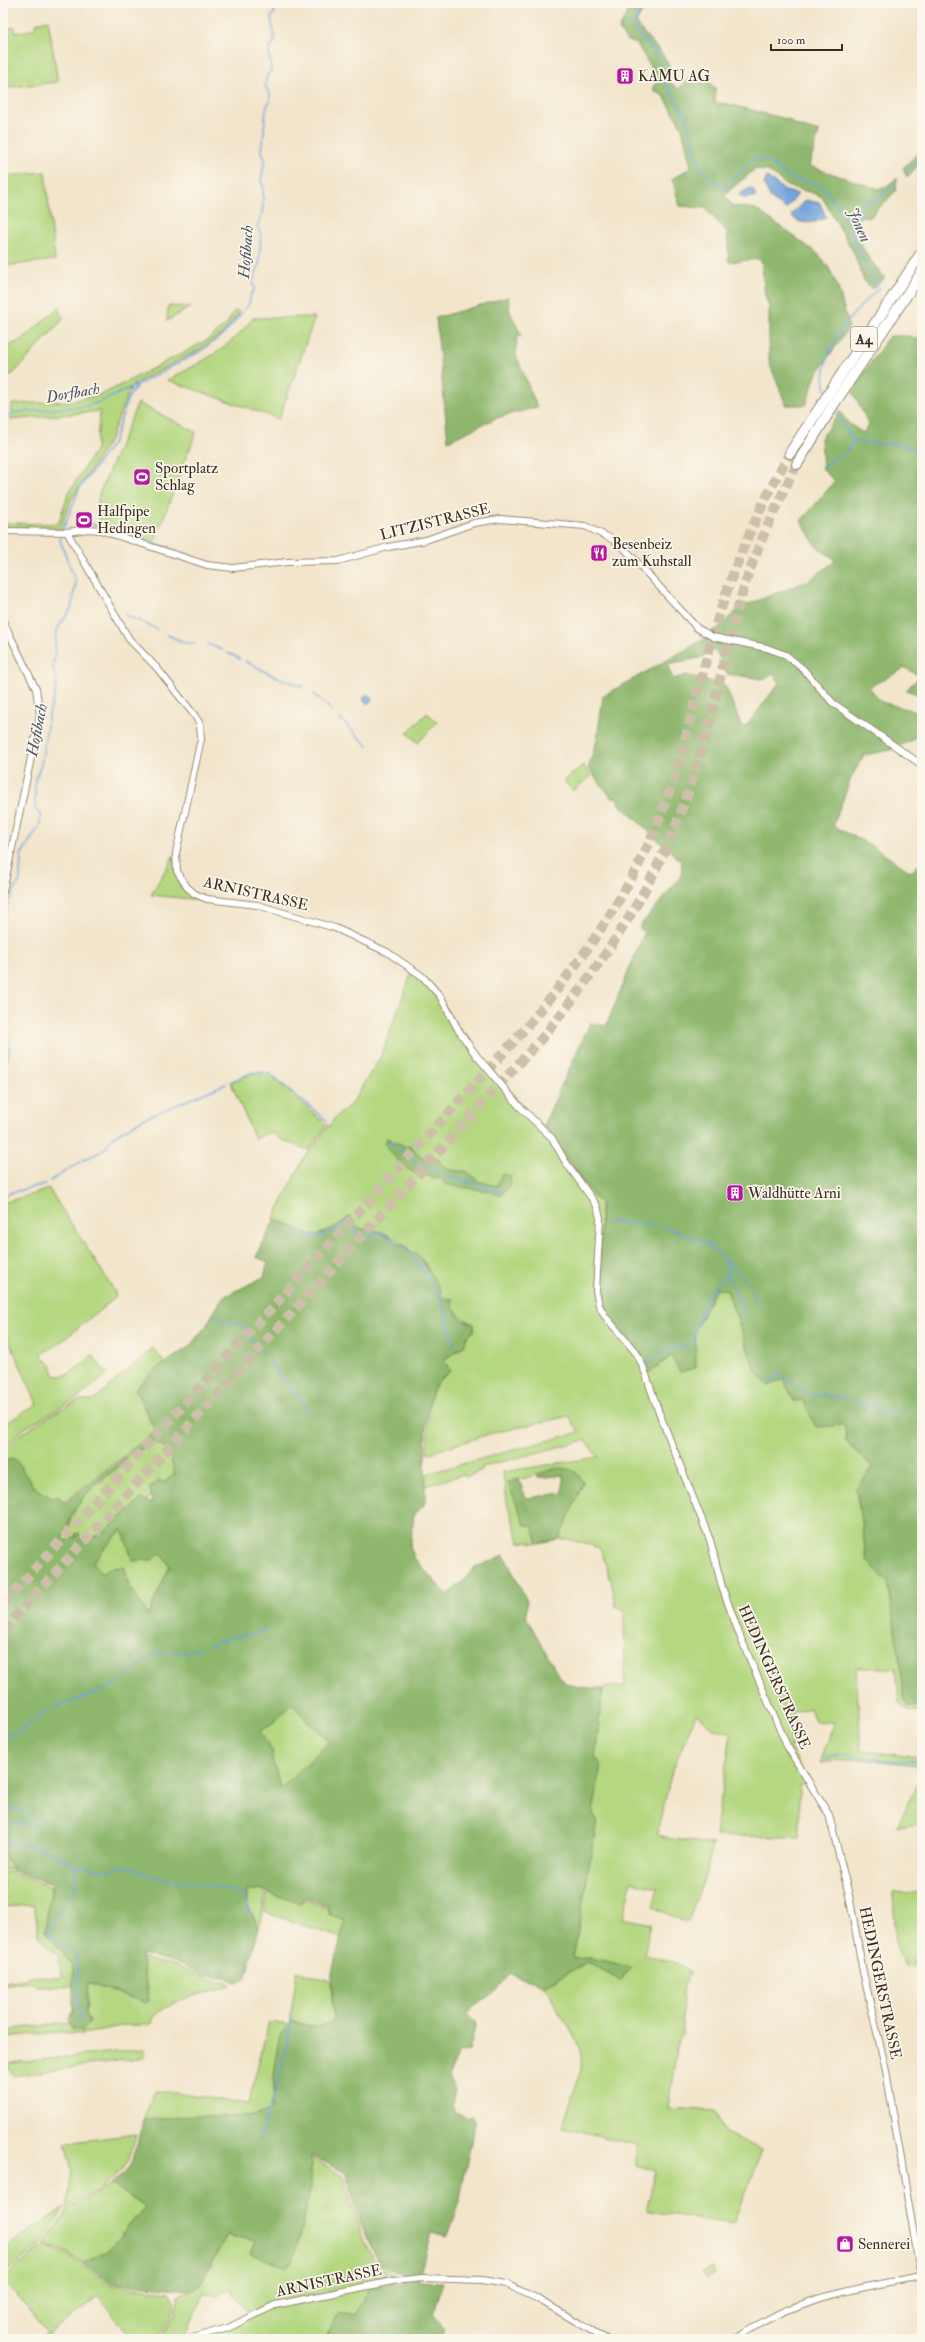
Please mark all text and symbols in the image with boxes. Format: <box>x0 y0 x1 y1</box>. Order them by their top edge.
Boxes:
scale bar <box>771 26 842 52</box>
text: 100 m <box>777 33 806 48</box>
building icon: KAMU AG <box>615 66 635 86</box>
place label: KAMU AG <box>638 67 711 86</box>
water label: Jonen <box>843 204 875 246</box>
water label: Hofibach <box>234 225 258 280</box>
road number: A4 <box>851 327 877 351</box>
water label: Dorfbach <box>44 378 101 408</box>
place label: Sportplatz Schlag <box>155 459 218 495</box>
sports icon: Sportplatz Schlag <box>132 467 152 487</box>
street label: LITZISTRASSE <box>378 499 492 545</box>
place label: Halfpipe Hedingen <box>97 502 156 538</box>
sports icon: Halfpipe Hedingen <box>74 510 94 530</box>
place label: Besenbeiz zum Kuhstall <box>612 535 692 571</box>
restaurant icon: Besenbeiz zum Kuhstall <box>589 543 609 563</box>
water label: Hofibach <box>22 702 52 759</box>
street label: ARNISTRASSE <box>201 872 310 915</box>
building icon: Waldhütte Arni <box>725 1183 745 1203</box>
place label: Waldhütte Arni <box>747 1184 841 1203</box>
street label: HEDINGERSTRASSE <box>734 1602 814 1752</box>
street label: HEDINGERSTRASSE <box>855 1905 906 2061</box>
shop icon: Sennerei <box>835 2234 855 2254</box>
place label: Sennerei <box>858 2235 910 2254</box>
street label: ARNISTRASSE <box>274 2261 383 2302</box>

